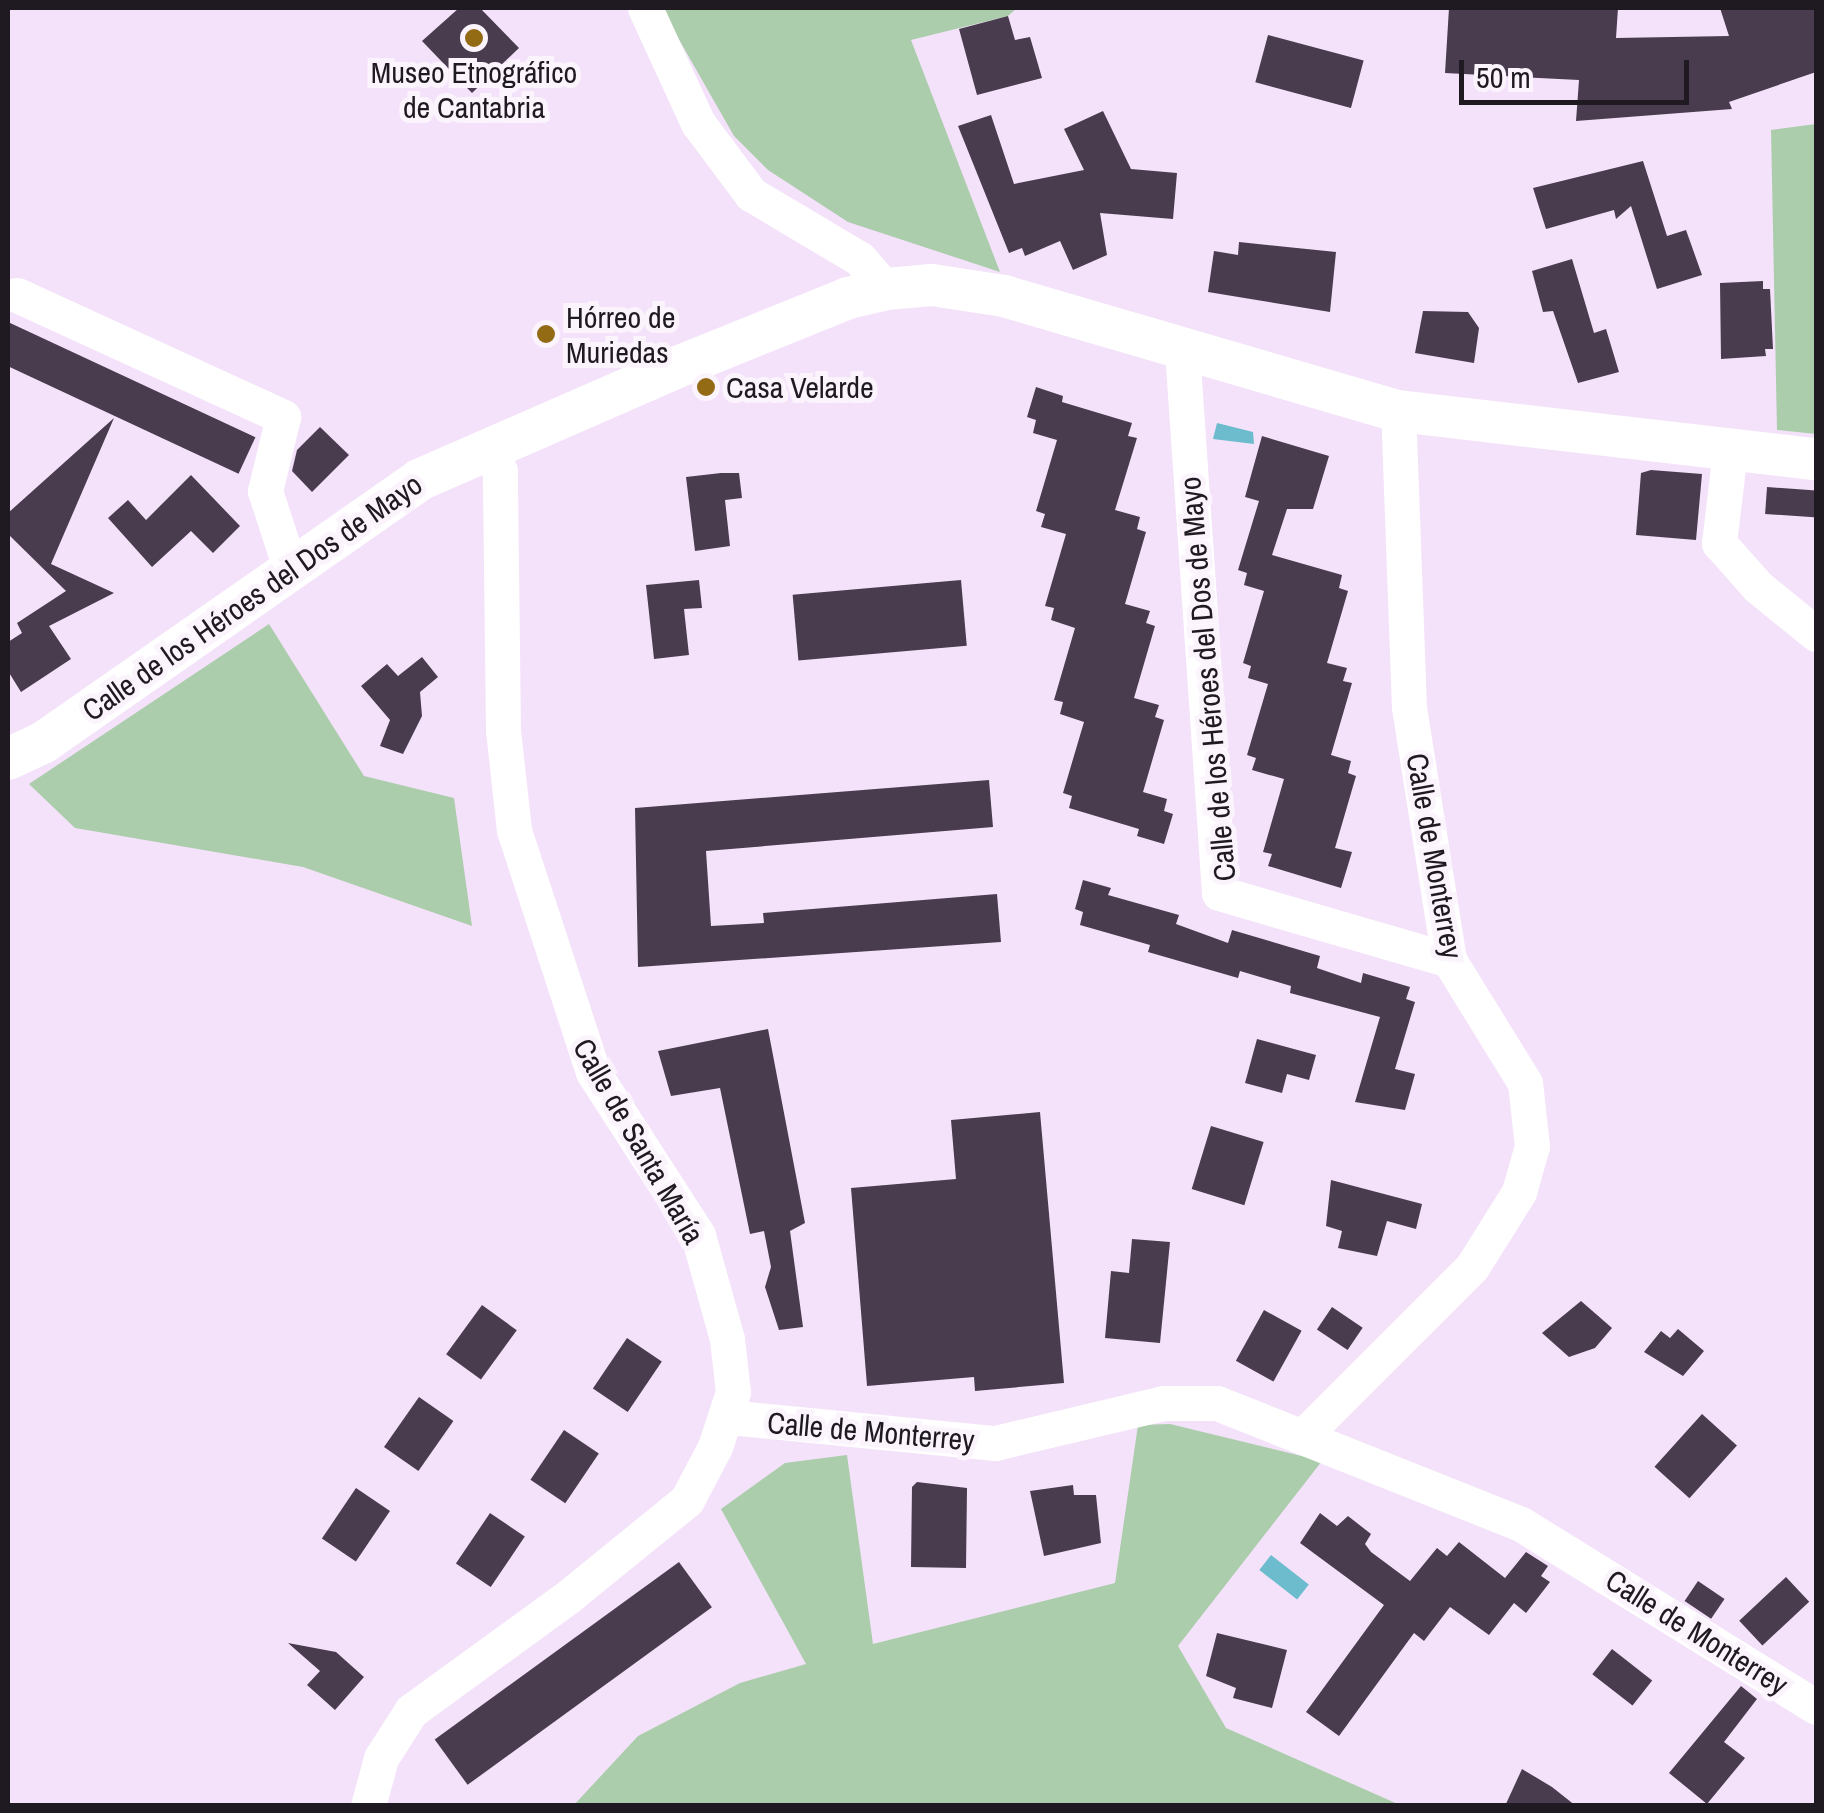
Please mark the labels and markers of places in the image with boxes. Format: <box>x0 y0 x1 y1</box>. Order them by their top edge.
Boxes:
marker: Museo Etnográfico de Cantabria <box>463 27 485 49</box>
place label: Museo Etnográfico de Cantabria <box>371 54 577 124</box>
place label: Hórreo de Muriedas <box>566 299 675 370</box>
marker: Hórreo de Muriedas <box>535 323 557 345</box>
place label: Casa Velarde <box>726 369 874 405</box>
marker: Casa Velarde <box>695 376 717 398</box>

